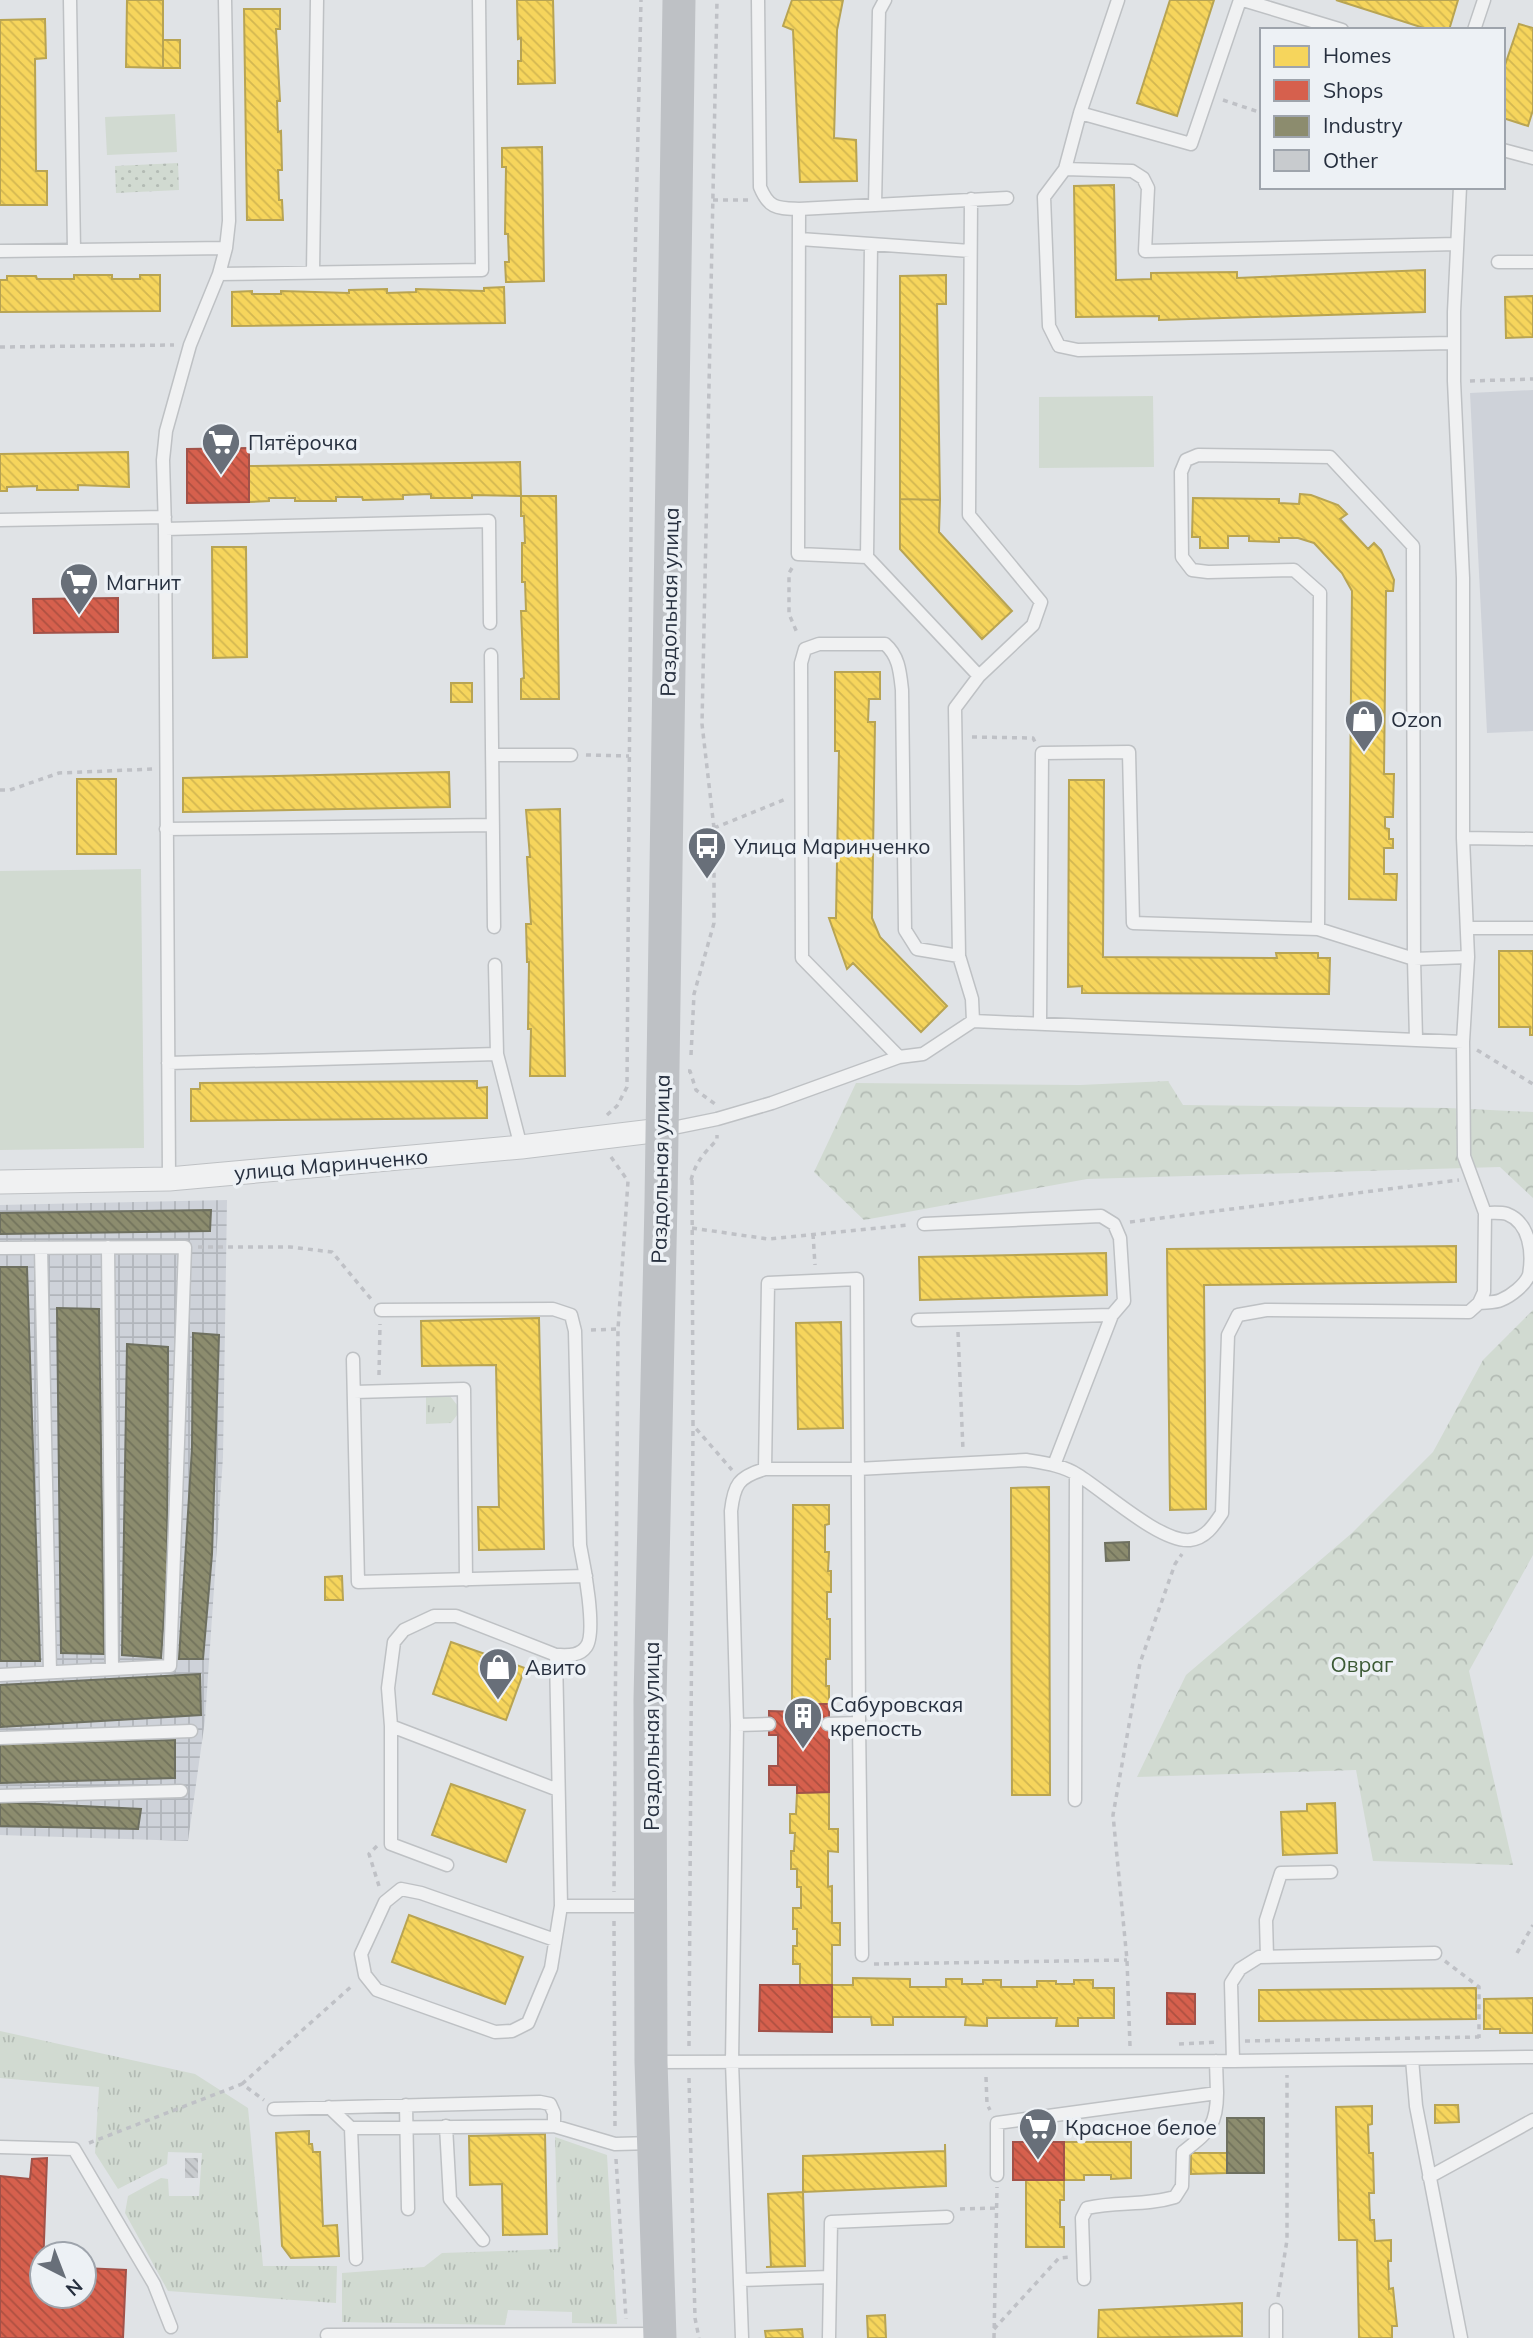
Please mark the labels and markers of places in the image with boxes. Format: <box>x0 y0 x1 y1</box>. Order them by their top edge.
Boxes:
supermarket icon: Пятёрочка <box>200 421 242 476</box>
place label: Пятёрочка <box>248 429 358 455</box>
supermarket icon: Магнит <box>58 561 100 616</box>
place label: Магнит <box>106 569 181 595</box>
shop icon: Ozon <box>1343 698 1385 753</box>
place label: Ozon <box>1391 706 1442 732</box>
bus stop icon: Улица Маринченко <box>686 825 728 880</box>
place label: Улица Маринченко <box>733 833 930 859</box>
shop icon: Авито <box>477 1646 519 1701</box>
place label: Авито <box>525 1654 586 1680</box>
place label: Сабуровская крепость <box>830 1691 963 1741</box>
building icon: Сабуровская крепость <box>782 1695 824 1750</box>
supermarket icon: Красное белое <box>1017 2106 1059 2161</box>
place label: Красное белое <box>1065 2114 1217 2140</box>

